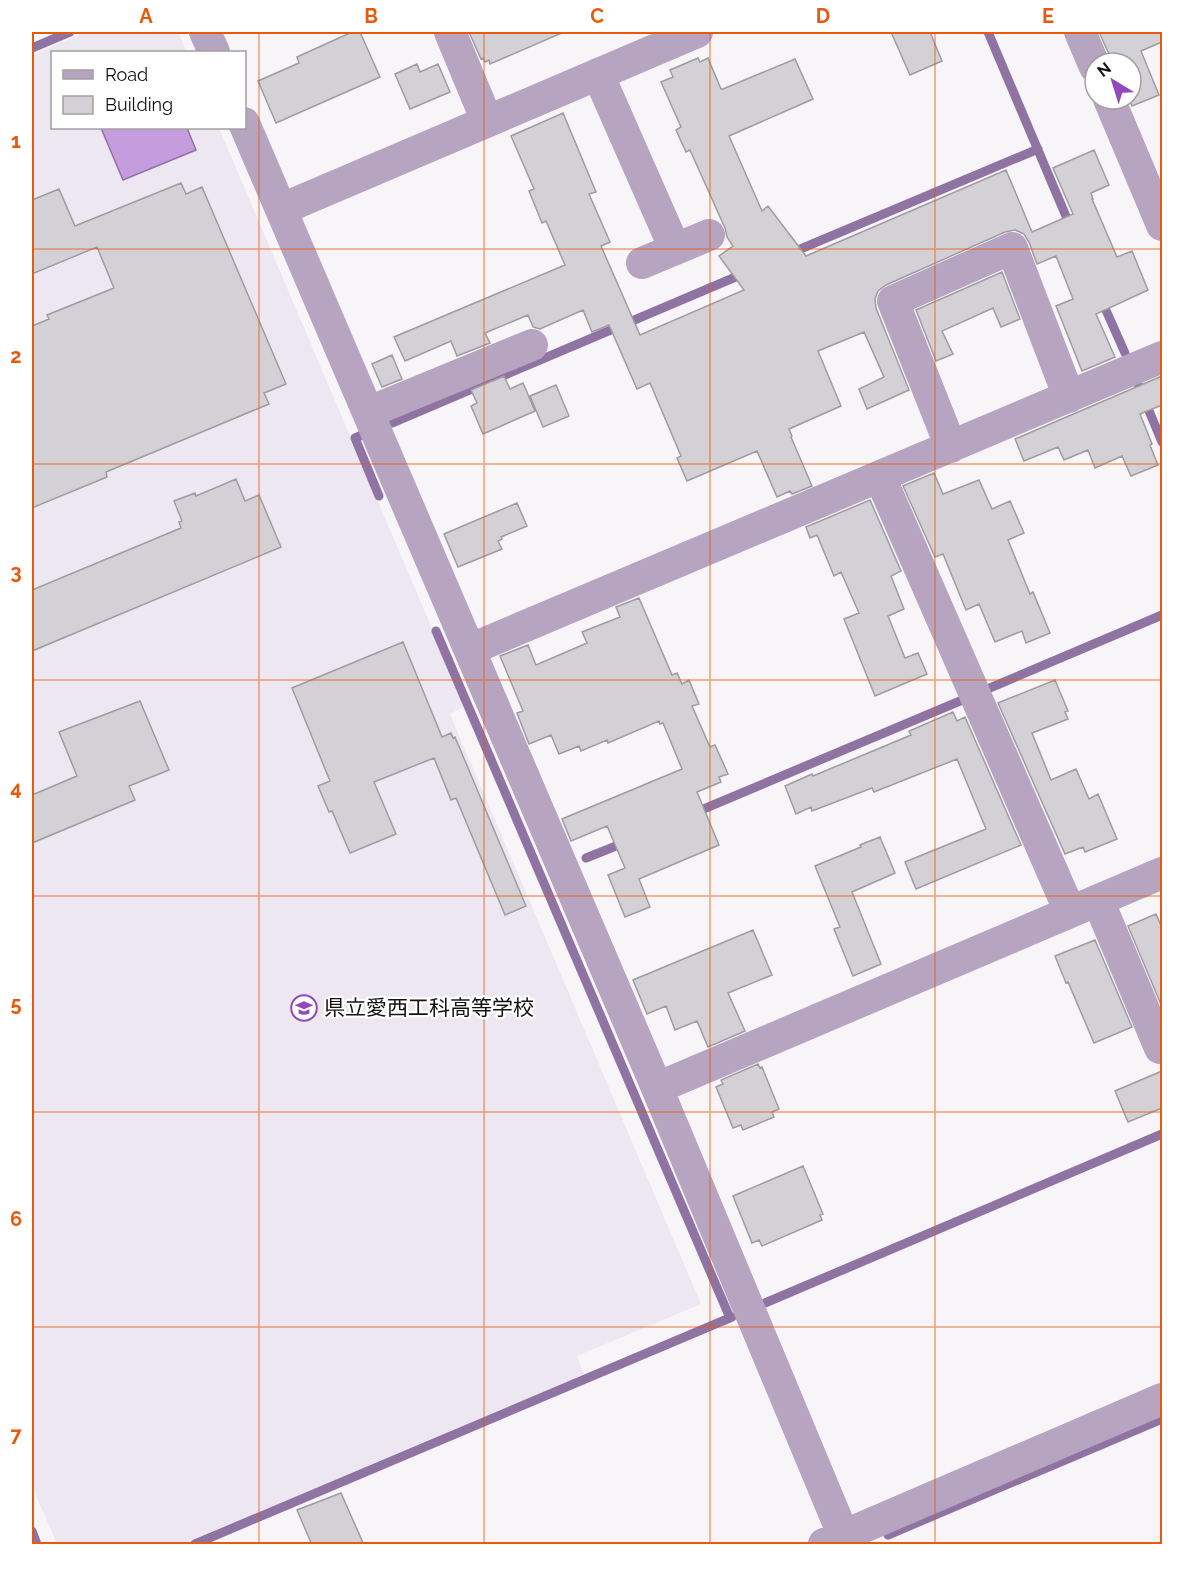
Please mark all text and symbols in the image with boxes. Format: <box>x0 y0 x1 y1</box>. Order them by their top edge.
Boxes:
text: A <box>139 4 153 28</box>
text: B <box>364 4 378 28</box>
text: C <box>590 4 604 28</box>
text: D <box>816 4 830 28</box>
text: E <box>1042 4 1054 28</box>
legend <box>51 51 246 129</box>
north arrow <box>1083 51 1143 111</box>
text: N <box>1093 58 1115 81</box>
text: Road <box>105 64 148 85</box>
text: Building <box>105 94 173 115</box>
text: 1 <box>11 129 21 153</box>
text: 2 <box>10 344 22 368</box>
text: 3 <box>10 560 22 584</box>
text: 4 <box>10 776 22 800</box>
text: 5 <box>10 992 22 1016</box>
school or university icon: 県立愛西工科高等学校 <box>289 993 319 1023</box>
place label: 県立愛西工科高等学校 <box>324 995 534 1020</box>
text: 6 <box>10 1207 22 1231</box>
text: 7 <box>10 1423 22 1447</box>

